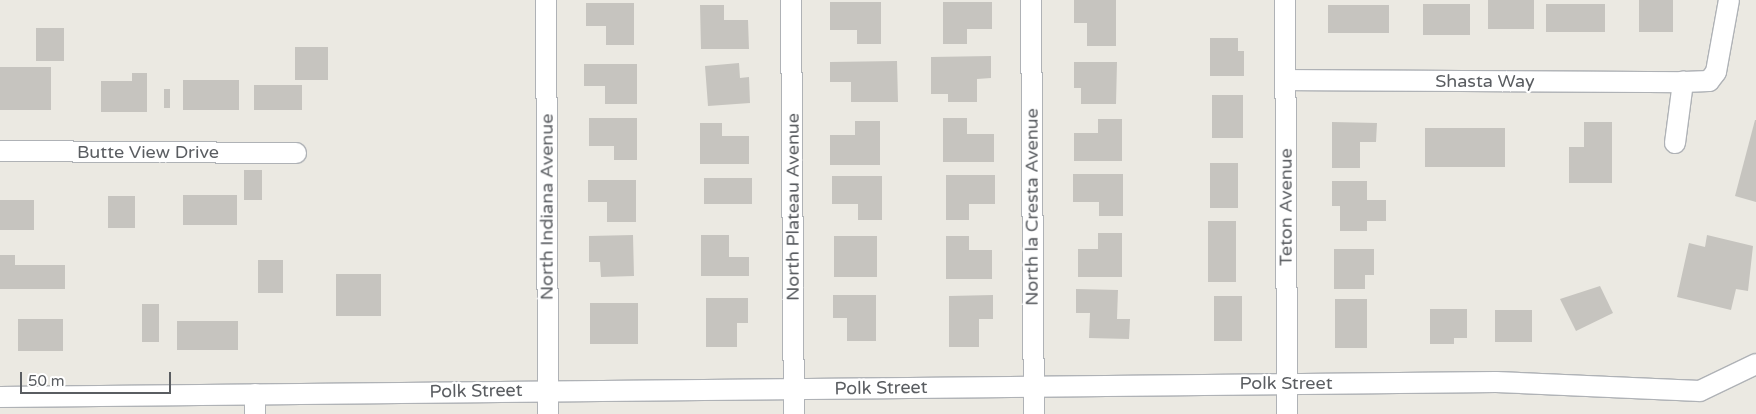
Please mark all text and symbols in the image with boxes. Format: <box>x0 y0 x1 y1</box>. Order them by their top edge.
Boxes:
street label: Shasta Way <box>1435 70 1535 92</box>
street label: North la Cresta Avenue <box>1021 108 1043 306</box>
street label: North Plateau Avenue <box>782 113 804 301</box>
street label: North Indiana Avenue <box>536 114 558 300</box>
street label: Butte View Drive <box>77 141 219 163</box>
street label: Teton Avenue <box>1275 148 1297 266</box>
scale bar <box>22 362 174 394</box>
text: 50 m <box>28 372 65 390</box>
street label: Polk Street <box>1239 372 1333 394</box>
street label: Polk Street <box>834 376 928 400</box>
street label: Polk Street <box>429 379 523 403</box>

